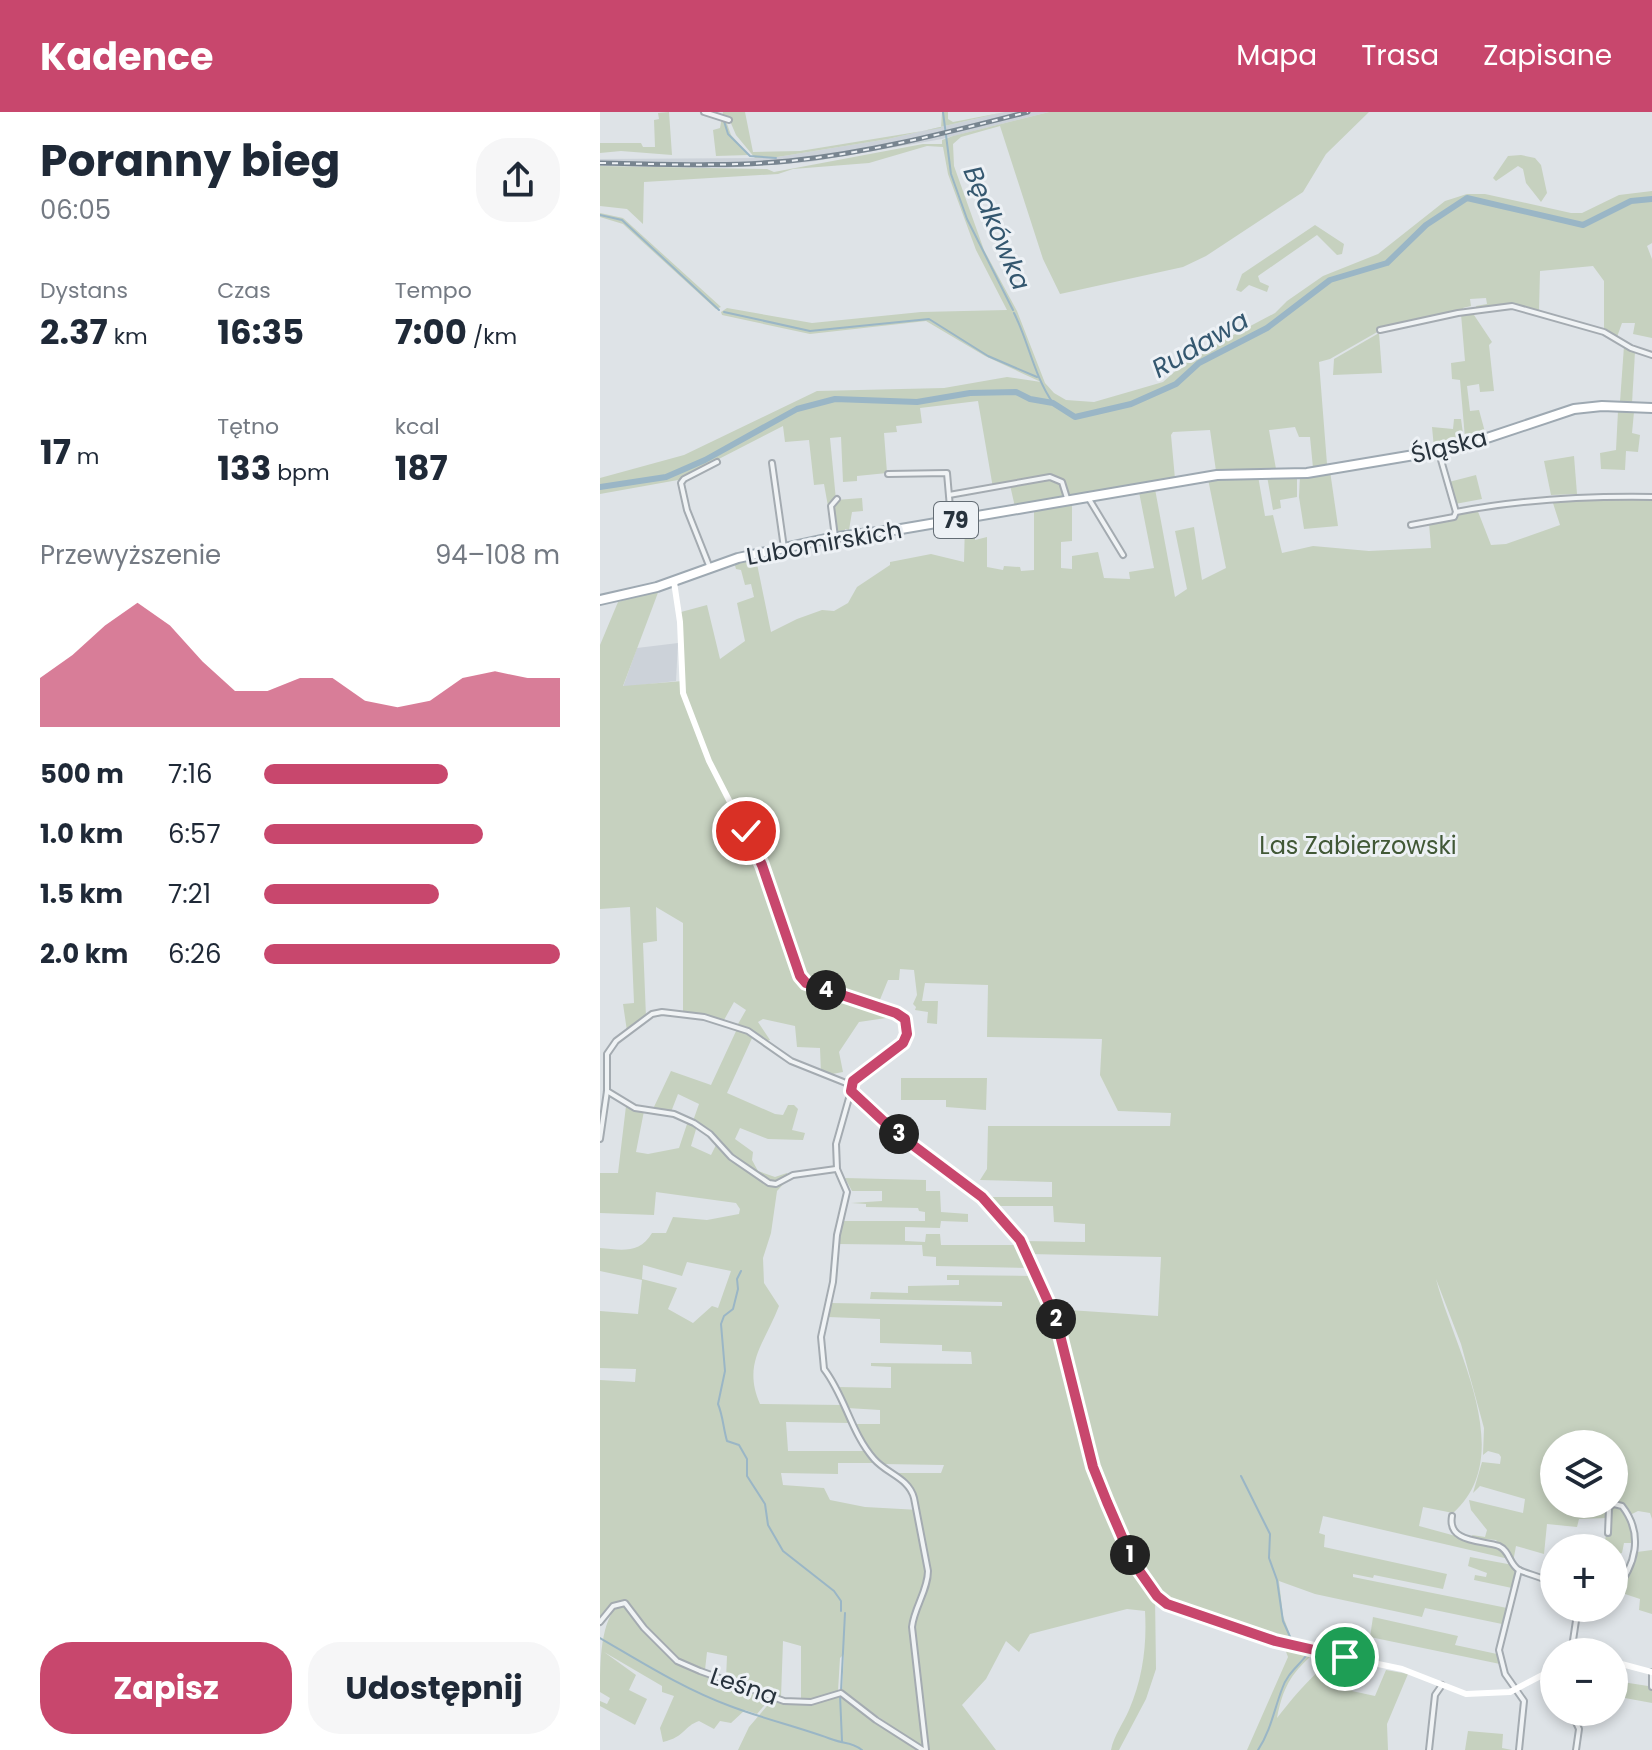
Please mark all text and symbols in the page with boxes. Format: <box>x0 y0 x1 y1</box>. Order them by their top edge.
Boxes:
text: Kadence <box>40 30 214 83</box>
text: Mapa <box>1236 36 1317 75</box>
text: Trasa <box>1361 36 1439 75</box>
text: Zapisane <box>1483 36 1612 75</box>
text: Poranny bieg <box>40 130 340 191</box>
button: share <box>476 138 560 222</box>
water label: Będkówka <box>955 160 1039 296</box>
text: 06:05 <box>40 192 111 228</box>
text: Dystans <box>40 275 128 306</box>
text: Czas <box>217 275 271 306</box>
text: Tempo <box>395 275 472 306</box>
water label: Rudawa <box>1145 302 1255 386</box>
text: 2.37 <box>40 308 108 356</box>
text: 16:35 <box>217 308 304 356</box>
text: 7:00 <box>395 308 467 356</box>
text: km <box>108 321 148 352</box>
text: /km <box>467 321 517 352</box>
text: Tętno <box>217 411 279 442</box>
text: kcal <box>395 411 440 442</box>
street label: Śląska <box>1407 421 1491 471</box>
text: 17 <box>40 428 71 476</box>
text: m <box>71 441 100 472</box>
text: 133 <box>217 444 271 492</box>
text: 187 <box>395 444 448 492</box>
text: bpm <box>271 457 330 488</box>
road number: 79 <box>934 502 978 538</box>
street label: Lubomirskich <box>744 513 904 573</box>
text: Przewyższenie <box>40 537 221 573</box>
text: 94–108 m <box>435 537 560 573</box>
text: 500 m <box>40 756 124 792</box>
text: 7:16 <box>168 756 213 792</box>
pin <box>712 797 780 865</box>
icon: check <box>724 809 768 853</box>
text: 1.0 km <box>40 816 123 852</box>
text: 6:57 <box>168 816 221 852</box>
park label: Las Zabierzowski <box>1259 829 1457 862</box>
text: 1.5 km <box>40 876 123 912</box>
text: 7:21 <box>168 876 211 912</box>
text: 2.0 km <box>40 936 128 972</box>
text: 6:26 <box>168 936 222 972</box>
pin: 4 <box>806 970 846 1010</box>
text: 4 <box>819 974 833 1005</box>
pin: 3 <box>879 1114 919 1154</box>
text: 3 <box>892 1118 906 1149</box>
pin: 2 <box>1036 1299 1076 1339</box>
text: 2 <box>1050 1303 1062 1334</box>
map controls <box>1540 1430 1628 1726</box>
button: layers <box>1540 1430 1628 1518</box>
button: + <box>1540 1534 1628 1622</box>
pin: 1 <box>1110 1535 1150 1575</box>
text: 1 <box>1126 1539 1134 1570</box>
pin <box>1311 1623 1379 1691</box>
icon: arrive <box>1323 1635 1367 1679</box>
button: − <box>1540 1638 1628 1726</box>
button: Zapisz <box>40 1642 292 1734</box>
button: Udostępnij <box>308 1642 560 1734</box>
street label: Leśna <box>706 1659 782 1713</box>

